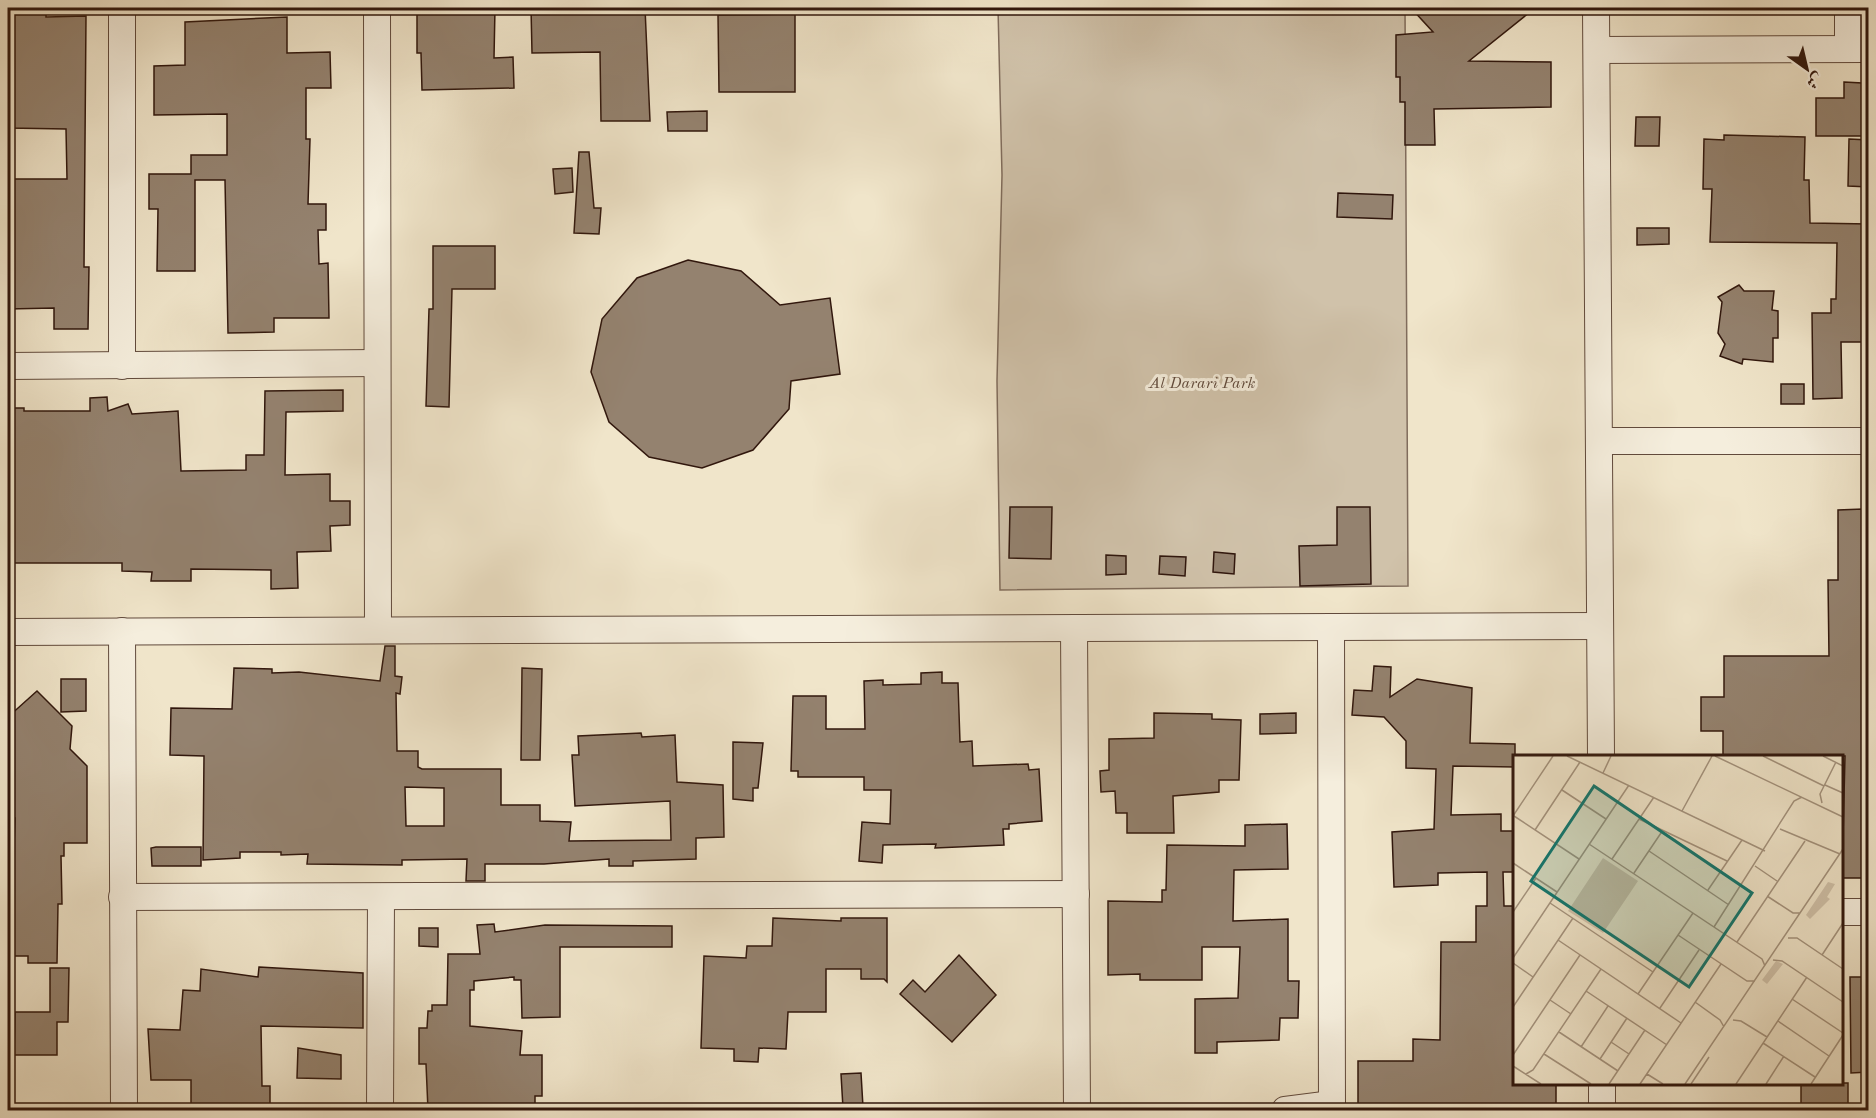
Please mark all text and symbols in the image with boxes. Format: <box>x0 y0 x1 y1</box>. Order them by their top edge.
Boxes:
north arrow <box>1777 39 1837 99</box>
text: ش <box>1803 69 1825 91</box>
park label: Al Darari Park <box>1148 376 1255 392</box>
inset map <box>1513 755 1843 1085</box>

